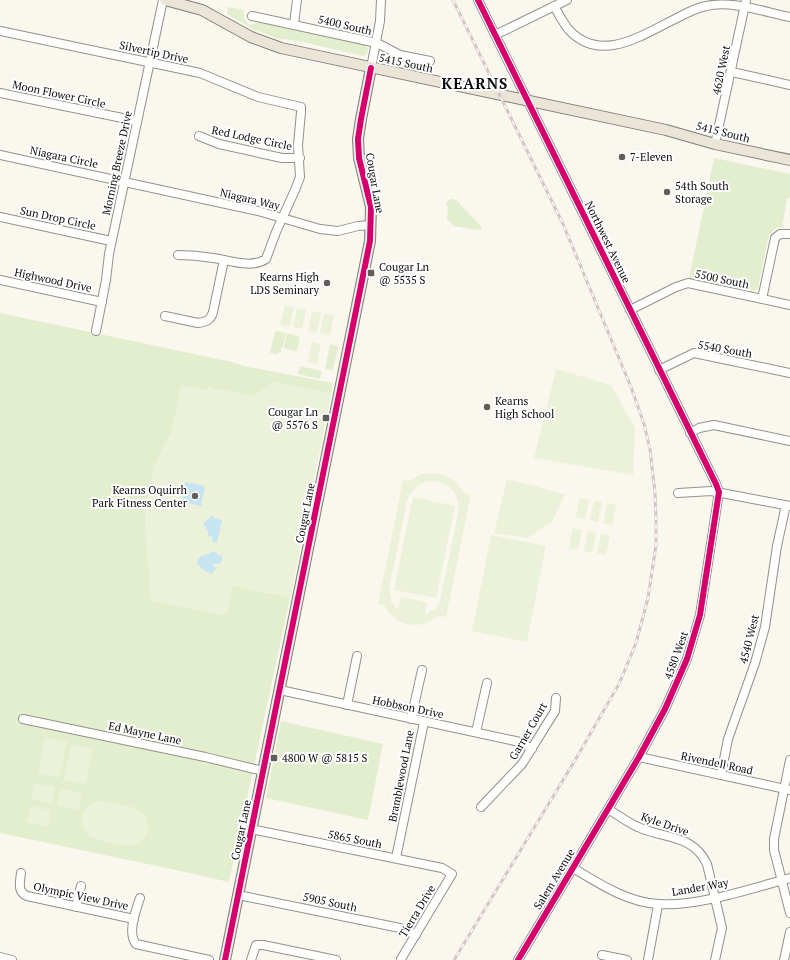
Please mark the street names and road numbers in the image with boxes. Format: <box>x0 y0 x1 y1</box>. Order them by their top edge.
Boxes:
street label: 5400 South <box>317 12 374 38</box>
street label: Silvertip Drive <box>118 38 190 66</box>
street label: 4620 West <box>709 44 733 96</box>
street label: 5415 South <box>378 50 435 76</box>
street label: Moon Flower Circle <box>11 77 107 111</box>
street label: Morning Breeze Drive <box>99 109 135 216</box>
street label: 5415 South <box>695 119 752 146</box>
street label: Red Lodge Circle <box>210 123 294 153</box>
street label: Niagara Circle <box>29 143 100 171</box>
street label: Cougar Lane <box>363 152 387 215</box>
street label: Niagara Way <box>219 185 282 213</box>
street label: Northwest Avenue <box>582 199 634 286</box>
street label: Sun Drop Circle <box>19 203 98 233</box>
street label: Highwood Drive <box>13 265 93 295</box>
street label: 5500 South <box>694 266 751 292</box>
street label: 5540 South <box>697 337 754 361</box>
street label: Cougar Lane <box>292 481 318 544</box>
street label: 4540 West <box>736 613 762 665</box>
street label: 4580 West <box>661 629 691 681</box>
street label: Hobbson Drive <box>371 693 445 721</box>
street label: Garner Court <box>506 700 550 762</box>
street label: Ed Mayne Lane <box>107 718 183 748</box>
street label: Bramblewood Lane <box>385 728 417 823</box>
street label: Rivendell Road <box>680 749 754 777</box>
street label: Cougar Lane <box>228 798 254 861</box>
street label: Kyle Drive <box>639 809 691 839</box>
street label: 5865 South <box>327 827 384 851</box>
street label: Salem Avenue <box>530 846 578 912</box>
street label: Lander Way <box>671 875 730 899</box>
street label: Olympic View Drive <box>32 879 130 913</box>
street label: Tierra Drive <box>396 882 438 940</box>
street label: 5905 South <box>302 889 359 915</box>

